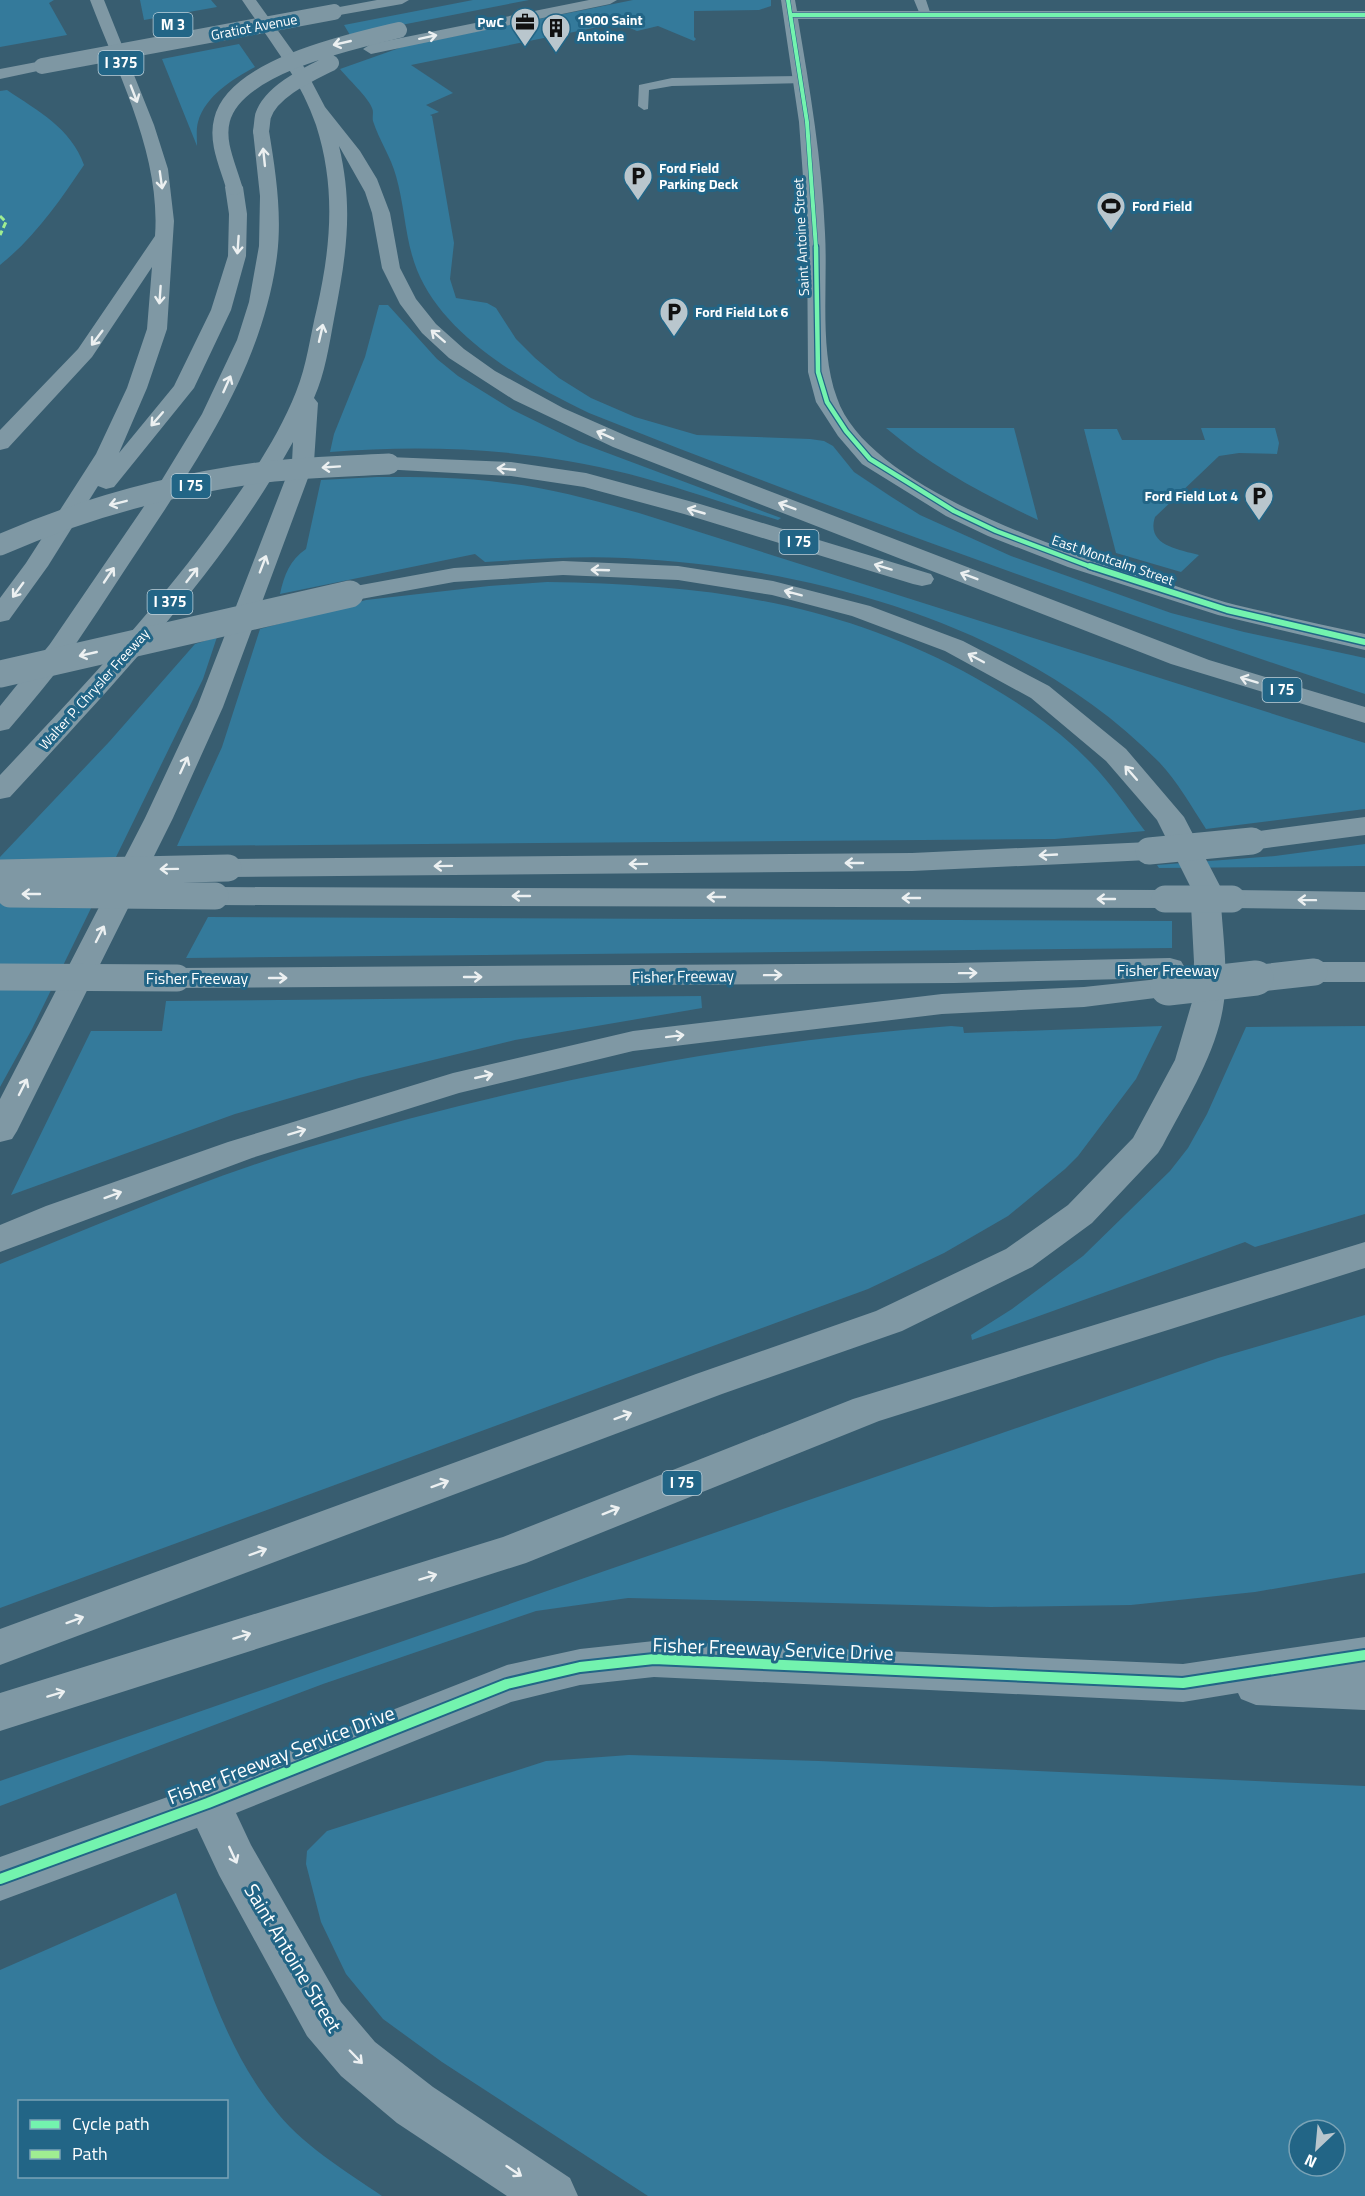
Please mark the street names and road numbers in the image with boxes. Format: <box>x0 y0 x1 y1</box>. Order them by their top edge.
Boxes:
street label: Gratiot Avenue <box>209 8 299 45</box>
road number: M 3 <box>154 13 192 37</box>
road number: I 375 <box>98 51 144 75</box>
street label: Saint Antoine Street <box>787 177 814 297</box>
road number: I 75 <box>172 474 210 498</box>
street label: East Montcalm Street <box>1049 529 1177 590</box>
road number: I 75 <box>780 530 818 554</box>
road number: I 375 <box>148 590 192 614</box>
street label: Walter P. Chrysler Freeway <box>33 623 154 754</box>
road number: I 75 <box>1262 678 1302 702</box>
street label: Fisher Freeway <box>1117 958 1219 982</box>
street label: Fisher Freeway <box>632 963 735 989</box>
street label: Fisher Freeway <box>146 966 248 990</box>
road number: I 75 <box>662 1471 702 1495</box>
street label: Fisher Freeway Service Drive <box>652 1629 894 1668</box>
street label: Fisher Freeway Service Drive <box>163 1697 399 1812</box>
street label: Saint Antoine Street <box>237 1877 350 2038</box>

